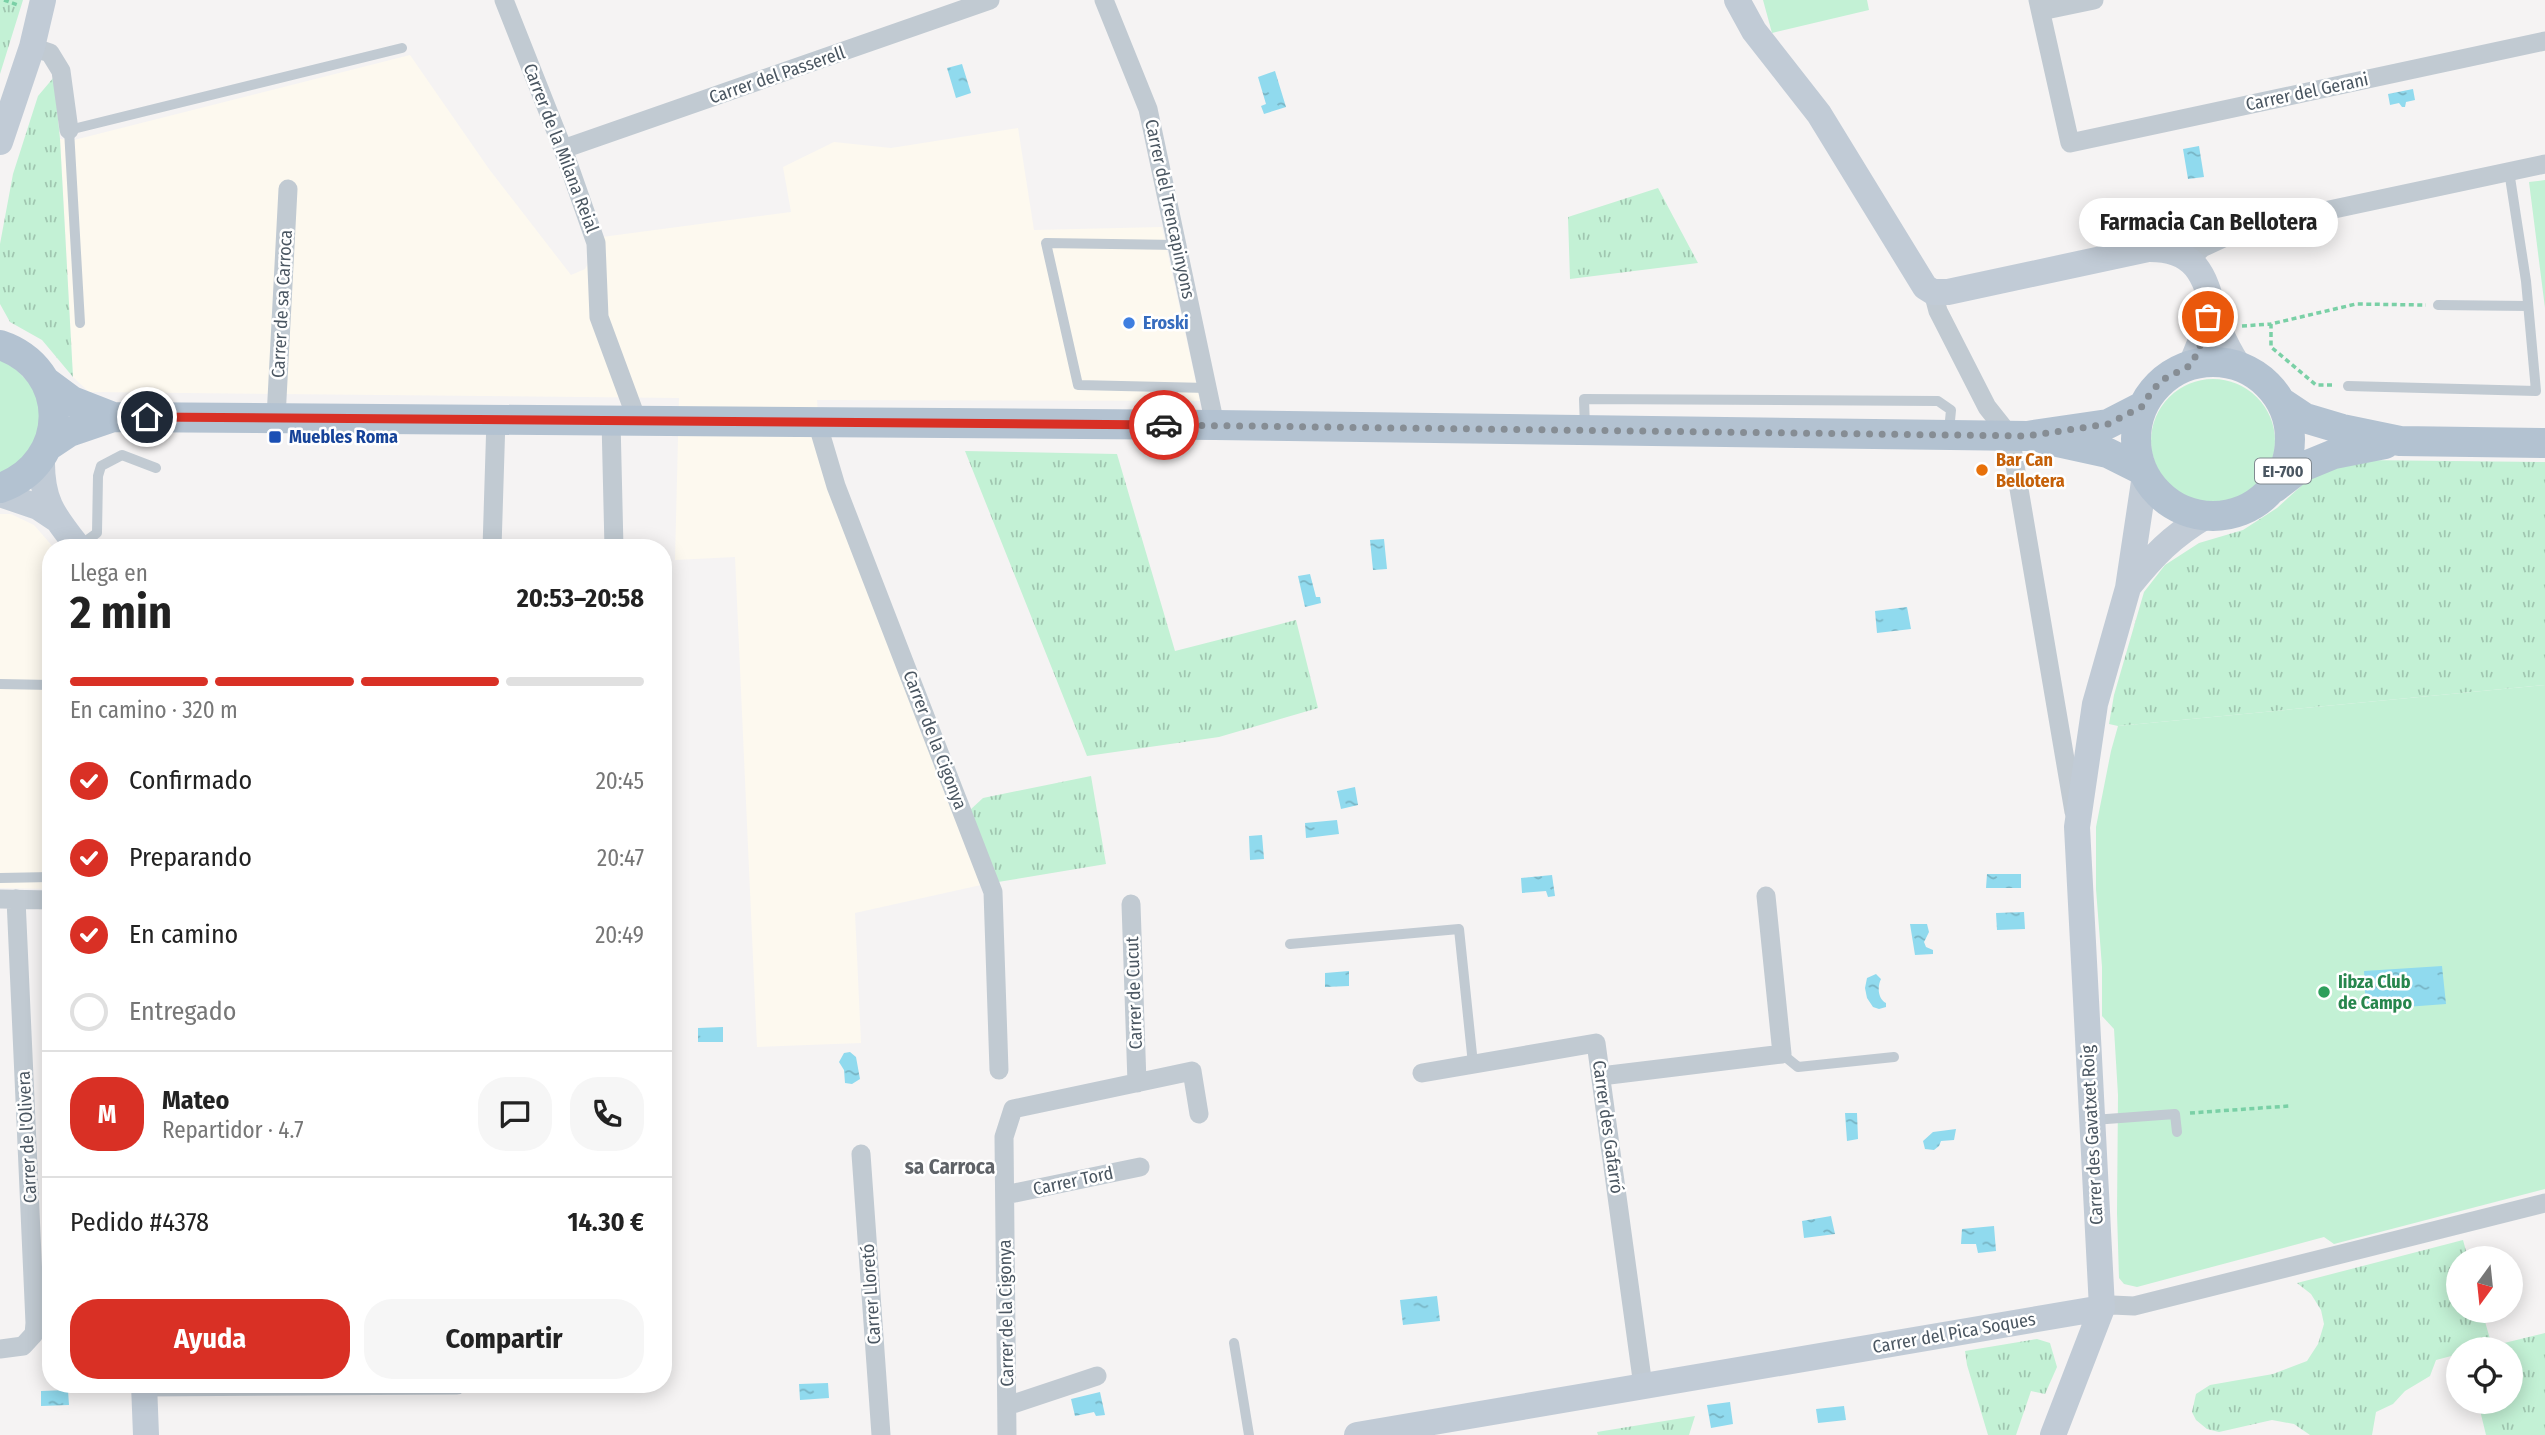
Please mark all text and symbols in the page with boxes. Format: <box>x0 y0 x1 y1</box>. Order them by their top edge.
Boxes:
street label: Carrer del Passerell <box>706 41 848 109</box>
street label: Carrer de la Milana Reial <box>519 60 604 236</box>
street label: Carrer del Gerani <box>2244 68 2370 116</box>
street label: Carrer del Trencapinyons <box>1140 117 1200 301</box>
callout: Farmacia Can Bellotera <box>2078 198 2338 247</box>
text: Farmacia Can Bellotera <box>2100 208 2317 236</box>
street label: Carrer de sa Carroca <box>267 229 297 379</box>
pin <box>2178 287 2238 347</box>
icon: bag <box>2189 298 2227 336</box>
place label: Eroski <box>1143 312 1189 334</box>
marker: Eroski <box>1121 315 1137 331</box>
pin <box>117 387 177 447</box>
courier <box>1129 390 1199 460</box>
icon: home <box>128 398 166 436</box>
icon: car <box>1145 406 1183 444</box>
place label: Muebles Roma <box>289 426 398 448</box>
marker: Muebles Roma <box>267 429 283 445</box>
place label: Bar Can Bellotera <box>1996 449 2065 492</box>
road number: EI-700 <box>2255 458 2311 484</box>
marker: Bar Can Bellotera <box>1974 462 1990 478</box>
text: Llega en <box>70 559 148 587</box>
text: 20:53–20:58 <box>517 583 644 614</box>
text: 2 min <box>70 585 172 640</box>
street label: Carrer de la Cigonya <box>898 667 972 813</box>
text: En camino · 320 m <box>70 696 238 724</box>
icon: check <box>70 762 108 800</box>
text: Confirmado <box>129 765 252 796</box>
text: 20:45 <box>596 767 644 795</box>
icon: check <box>70 839 108 877</box>
text: Preparando <box>129 842 252 873</box>
text: 20:47 <box>597 844 644 872</box>
icon: check <box>70 916 108 954</box>
text: En camino <box>129 919 238 950</box>
text: 20:49 <box>595 921 644 949</box>
street label: Carrer de Cucut <box>1121 936 1147 1050</box>
place label: Iibza Club de Campo <box>2338 971 2412 1014</box>
marker: Iibza Club de Campo <box>2316 984 2332 1000</box>
text: Entregado <box>129 996 236 1027</box>
street label: Carrer des Gavatxet Roig <box>2076 1044 2108 1225</box>
street label: Carrer des Gafarró <box>1588 1059 1628 1195</box>
street label: Carrer de l'Olivera <box>13 1070 41 1204</box>
button: chat <box>478 1077 552 1151</box>
button: phone <box>570 1077 644 1151</box>
text: Mateo <box>162 1085 229 1116</box>
text: M <box>98 1099 116 1130</box>
text: Repartidor · 4.7 <box>162 1116 304 1144</box>
district label: sa Carroca <box>905 1154 995 1180</box>
street label: Carrer Tord <box>1031 1162 1115 1200</box>
text: Pedido #4378 <box>70 1207 209 1238</box>
text: 14.30 € <box>567 1207 644 1238</box>
street label: Carrer de la Cigonya <box>994 1239 1018 1387</box>
street label: Carrer Lloretó <box>857 1243 885 1345</box>
north arrow <box>2446 1246 2524 1323</box>
map controls <box>2446 1246 2523 1414</box>
button: Ayuda <box>70 1299 350 1379</box>
button: Compartir <box>364 1299 644 1379</box>
street label: Carrer del Pica Soques <box>1871 1308 2038 1358</box>
button: locate <box>2446 1337 2523 1414</box>

